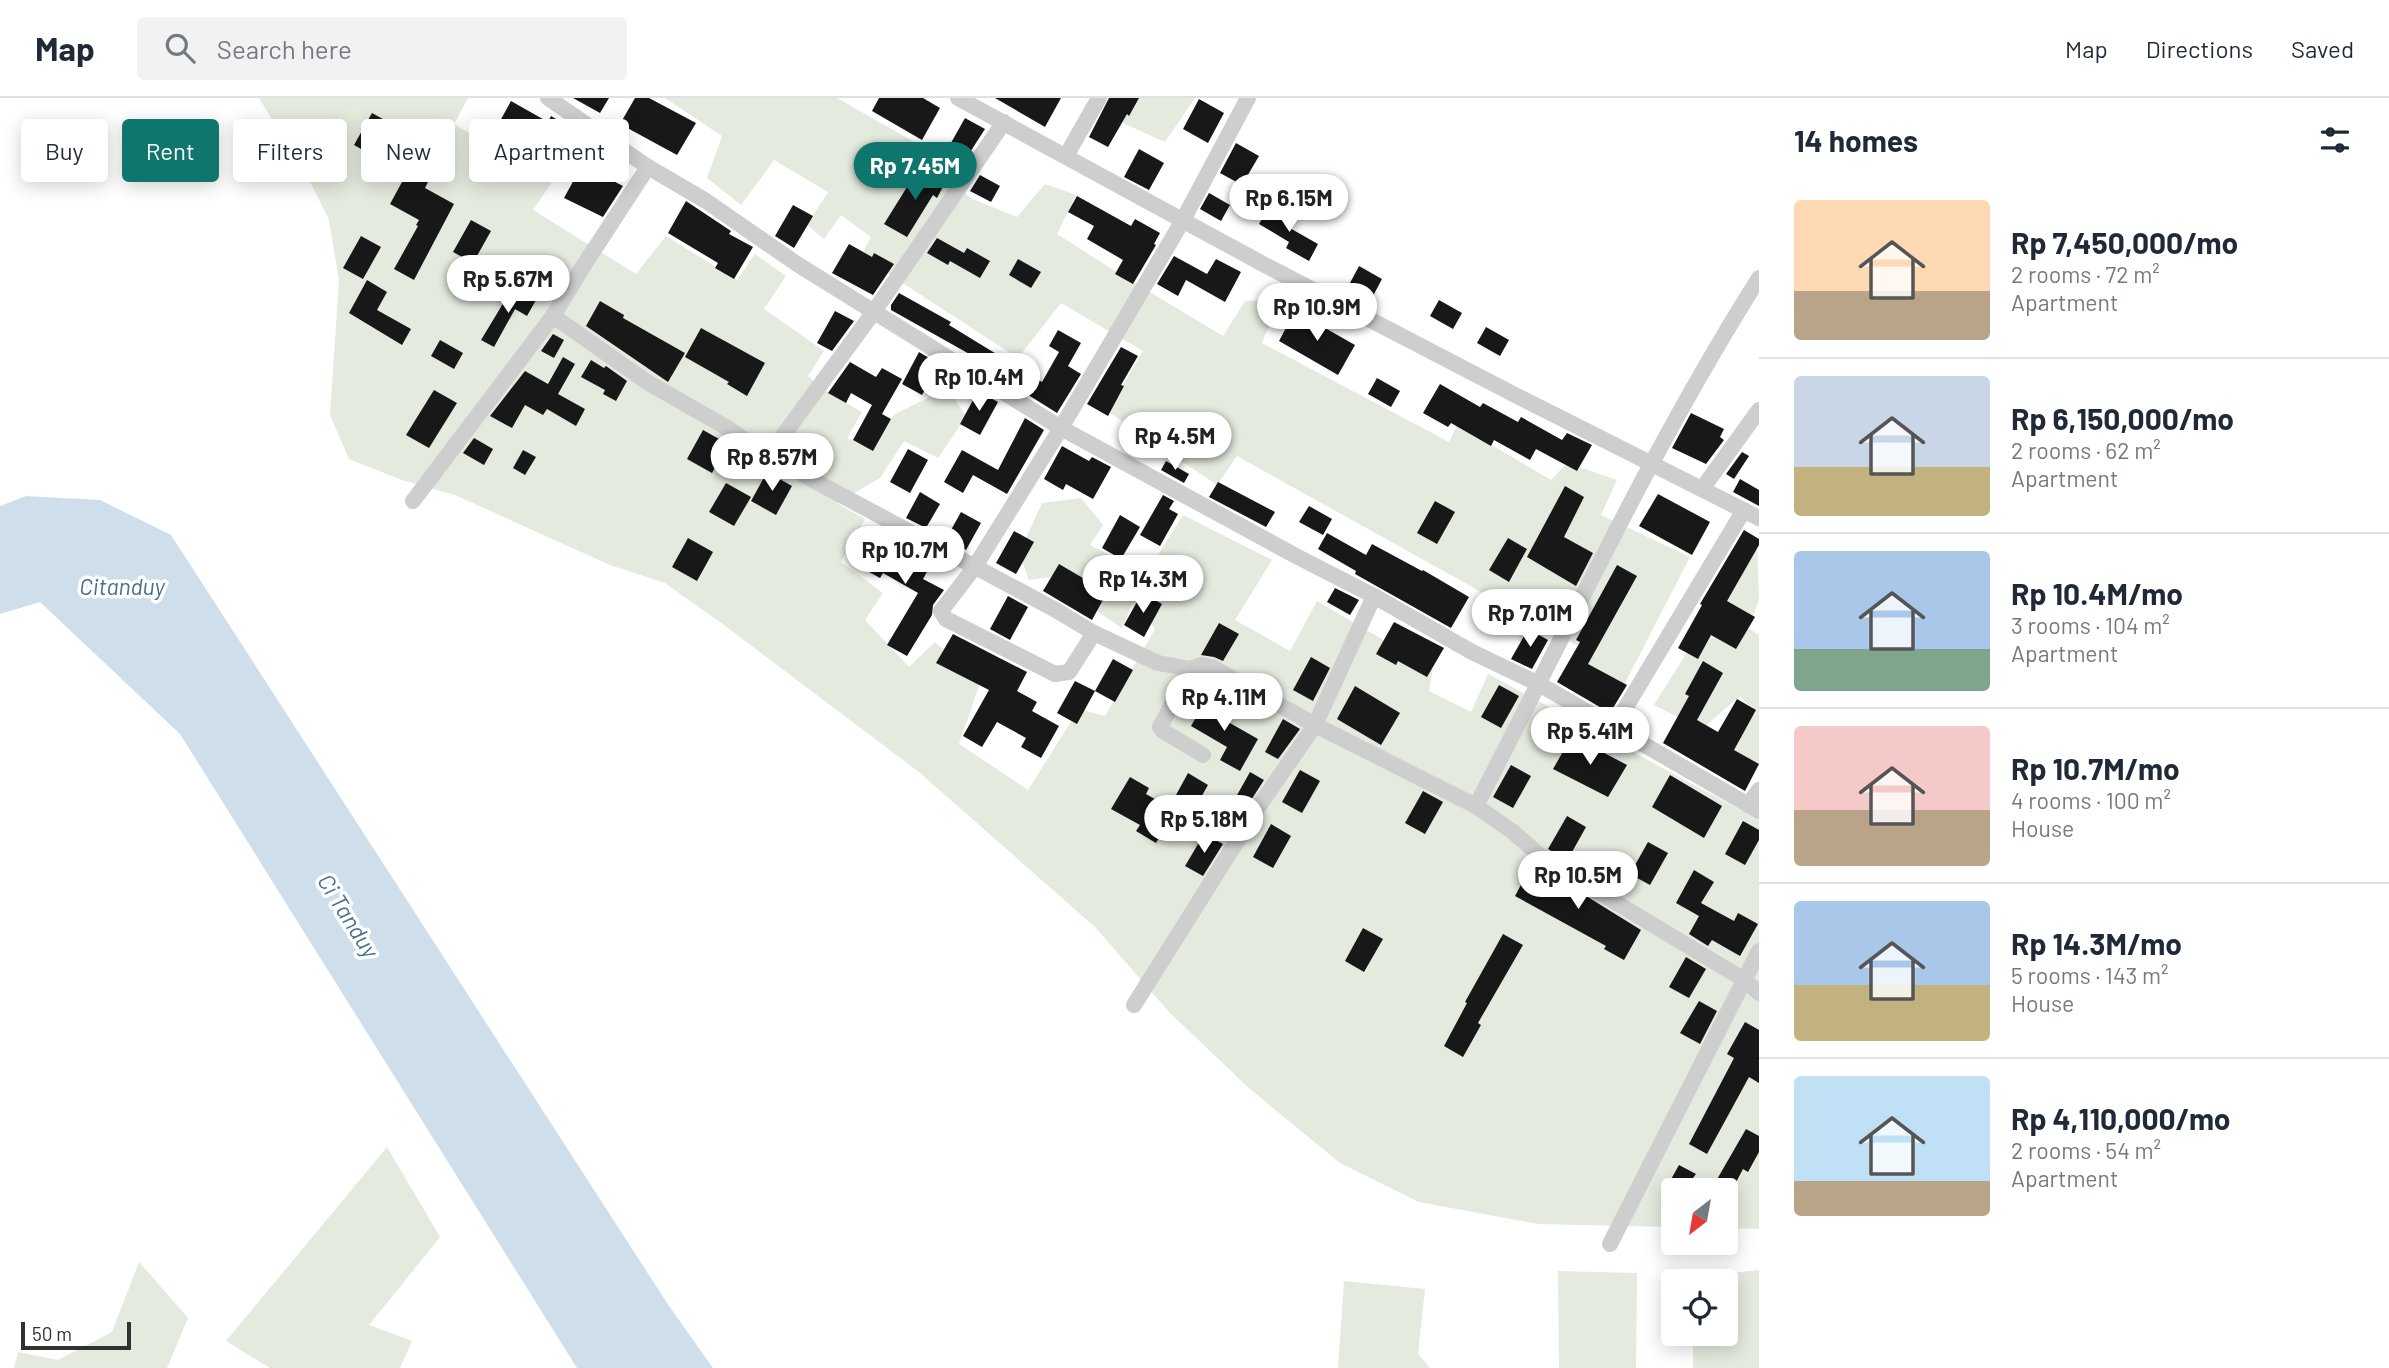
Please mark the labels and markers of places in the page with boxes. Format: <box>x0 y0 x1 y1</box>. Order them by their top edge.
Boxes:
pin: Rp 7.45M <box>843 142 987 202</box>
pin: Rp 6.15M <box>1217 174 1361 234</box>
pin: Rp 5.67M <box>436 256 580 315</box>
pin: Rp 10.9M <box>1245 284 1389 343</box>
pin: Rp 10.4M <box>907 354 1051 413</box>
pin: Rp 4.5M <box>1110 412 1240 472</box>
pin: Rp 8.57M <box>700 434 844 493</box>
pin: Rp 10.7M <box>833 526 977 586</box>
pin: Rp 14.3M <box>1071 556 1215 615</box>
pin: Rp 7.01M <box>1458 589 1602 649</box>
pin: Rp 4.11M <box>1152 674 1296 733</box>
pin: Rp 5.41M <box>1518 708 1662 767</box>
pin: Rp 5.18M <box>1132 796 1276 855</box>
pin: Rp 10.5M <box>1506 852 1650 911</box>

